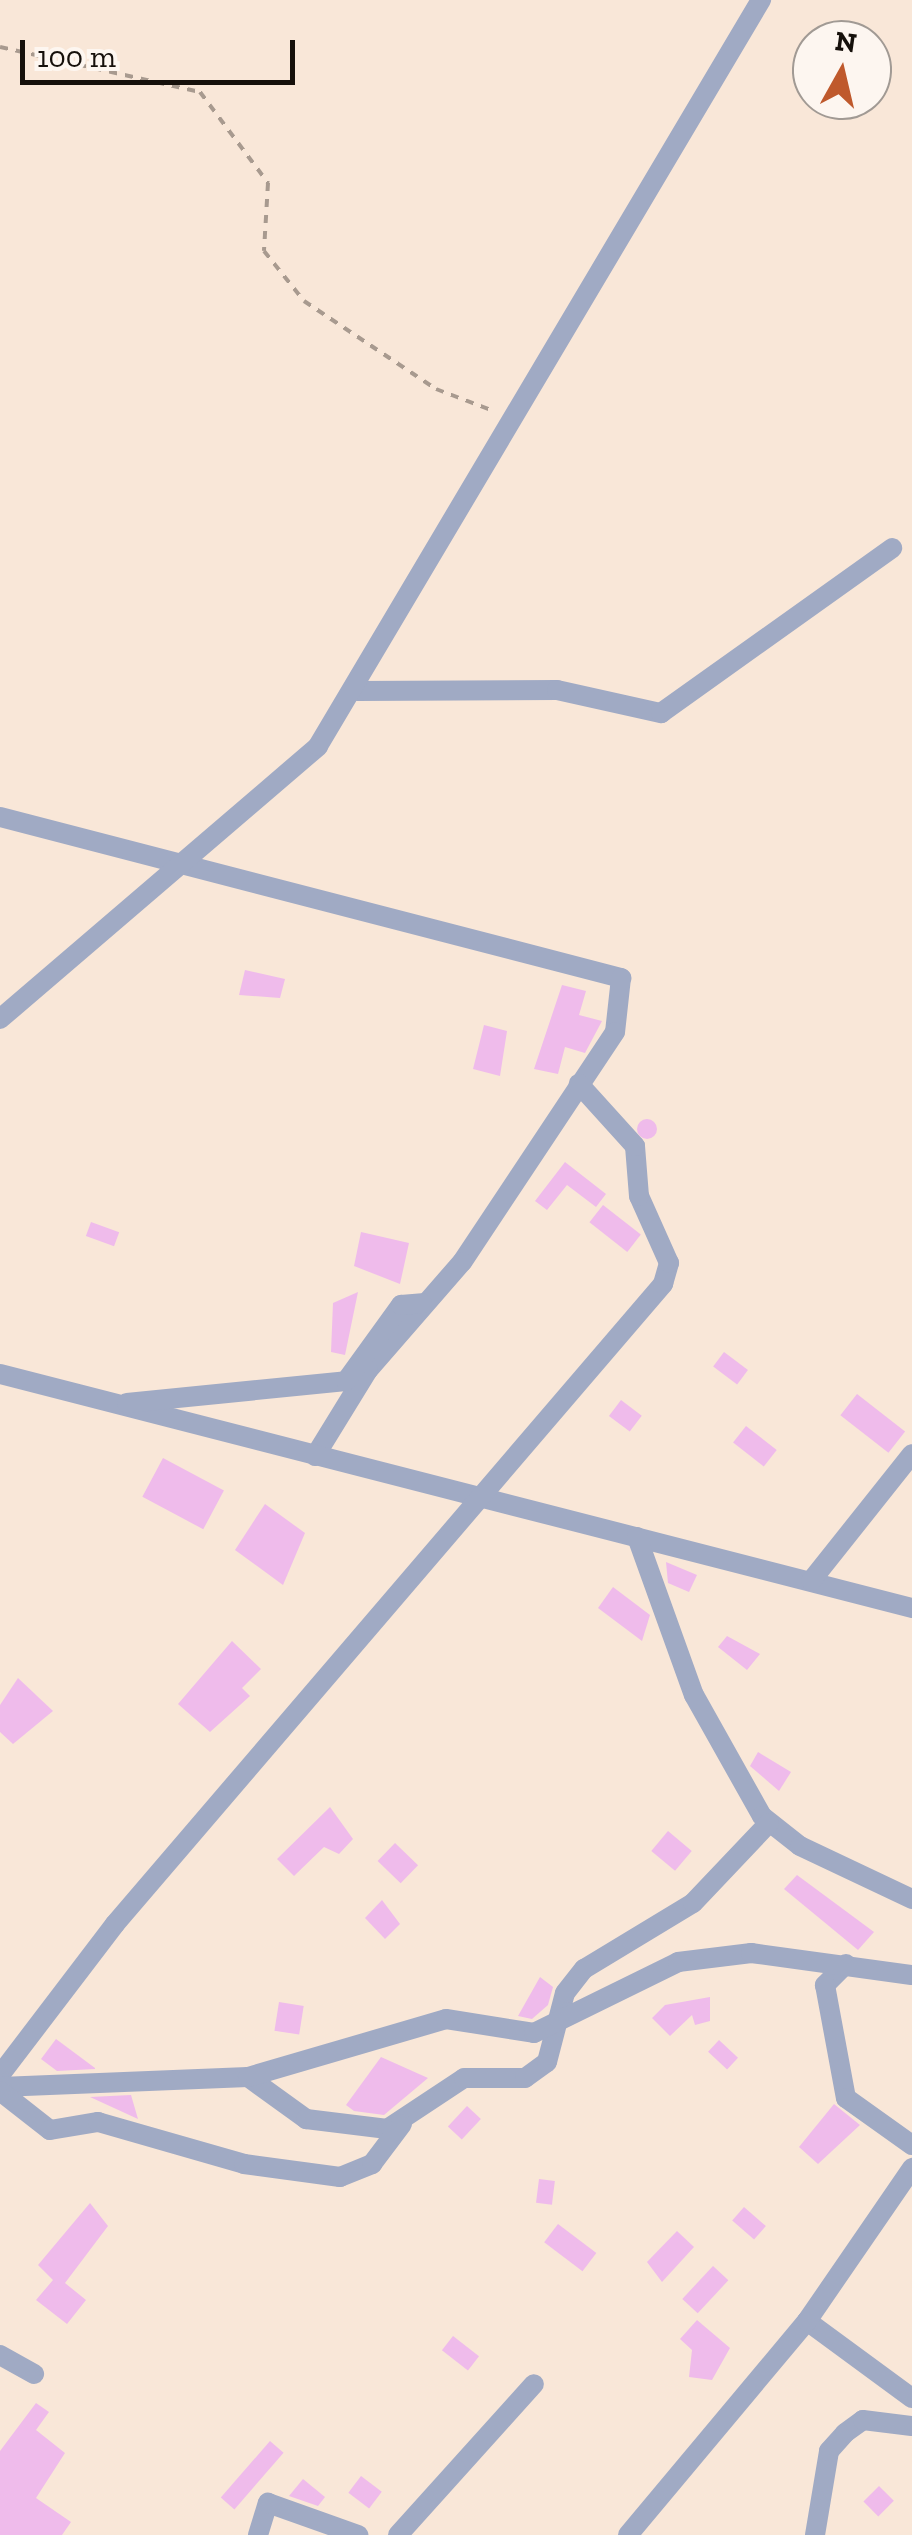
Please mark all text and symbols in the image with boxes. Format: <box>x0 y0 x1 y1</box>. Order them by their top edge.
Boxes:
scale bar <box>25 20 300 82</box>
north arrow <box>792 20 892 120</box>
text: N <box>833 24 859 60</box>
text: 100 m <box>37 39 116 75</box>

